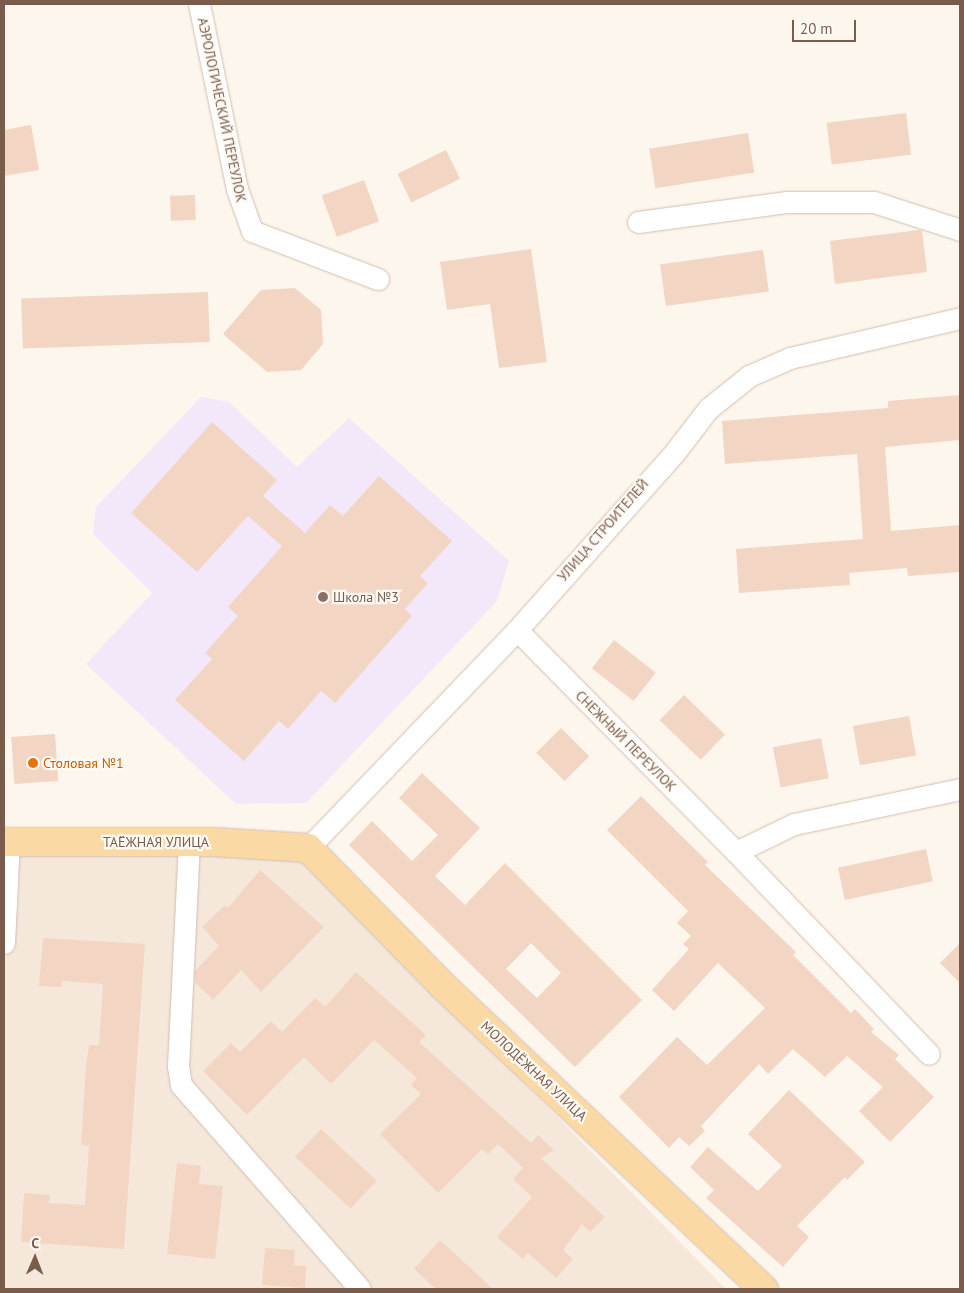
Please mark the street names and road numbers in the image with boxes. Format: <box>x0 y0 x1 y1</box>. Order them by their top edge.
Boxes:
street label: АЭРОЛОГИЧЕСКИЙ ПЕРЕУЛОК <box>194 16 250 204</box>
street label: УЛИЦА СТРОИТЕЛЕЙ <box>554 475 652 585</box>
street label: СНЕЖНЫЙ ПЕРЕУЛОК <box>572 687 680 795</box>
street label: ТАЁЖНАЯ УЛИЦА <box>103 834 209 850</box>
street label: МОЛОДЁЖНАЯ УЛИЦА <box>477 1017 591 1125</box>

